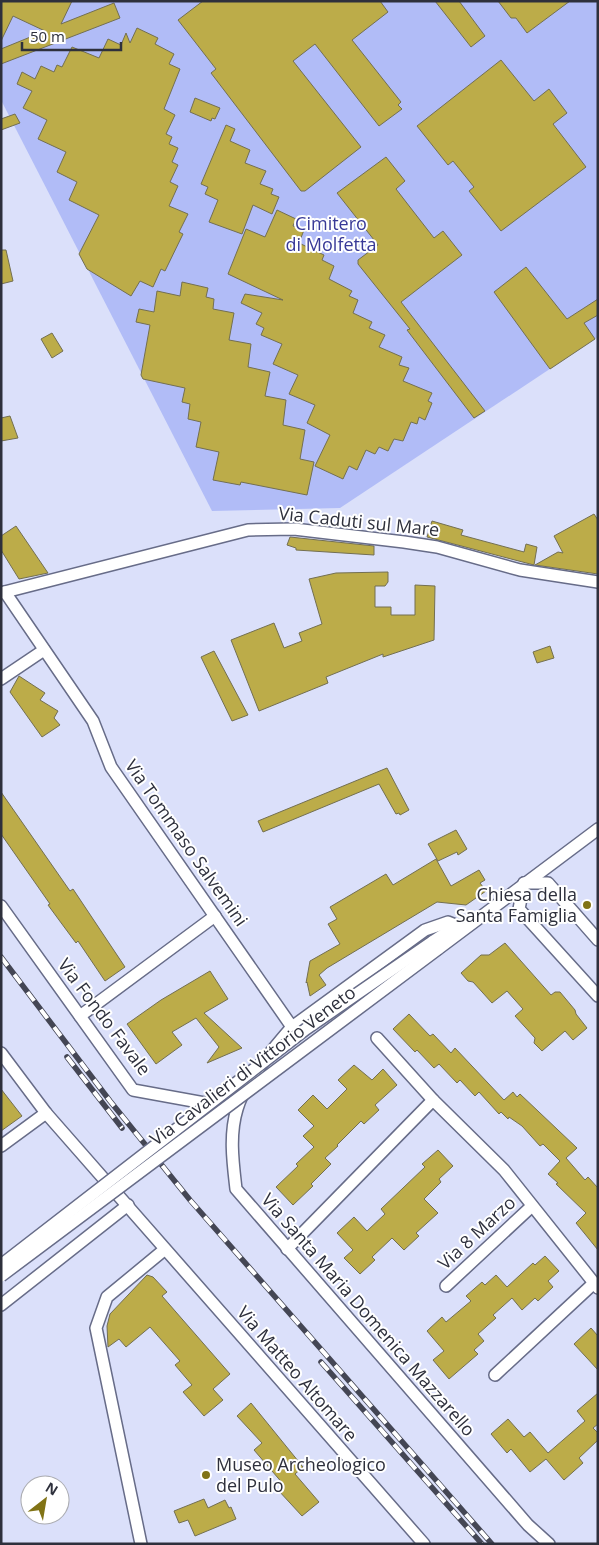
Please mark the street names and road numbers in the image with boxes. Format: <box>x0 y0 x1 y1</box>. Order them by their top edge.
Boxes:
street label: Via Caduti sul Mare <box>278 501 441 541</box>
street label: Via Tommaso Salvemini <box>120 754 254 931</box>
street label: Via Fondo Favale <box>53 953 157 1080</box>
street label: Via Cavalieri di Vittorio Veneto <box>145 980 360 1151</box>
street label: Via Santa Maria Domenica Mazzarello <box>256 1188 481 1441</box>
street label: Via 8 Marzo <box>432 1190 520 1274</box>
street label: Via Matteo Altomare <box>232 1301 363 1446</box>

